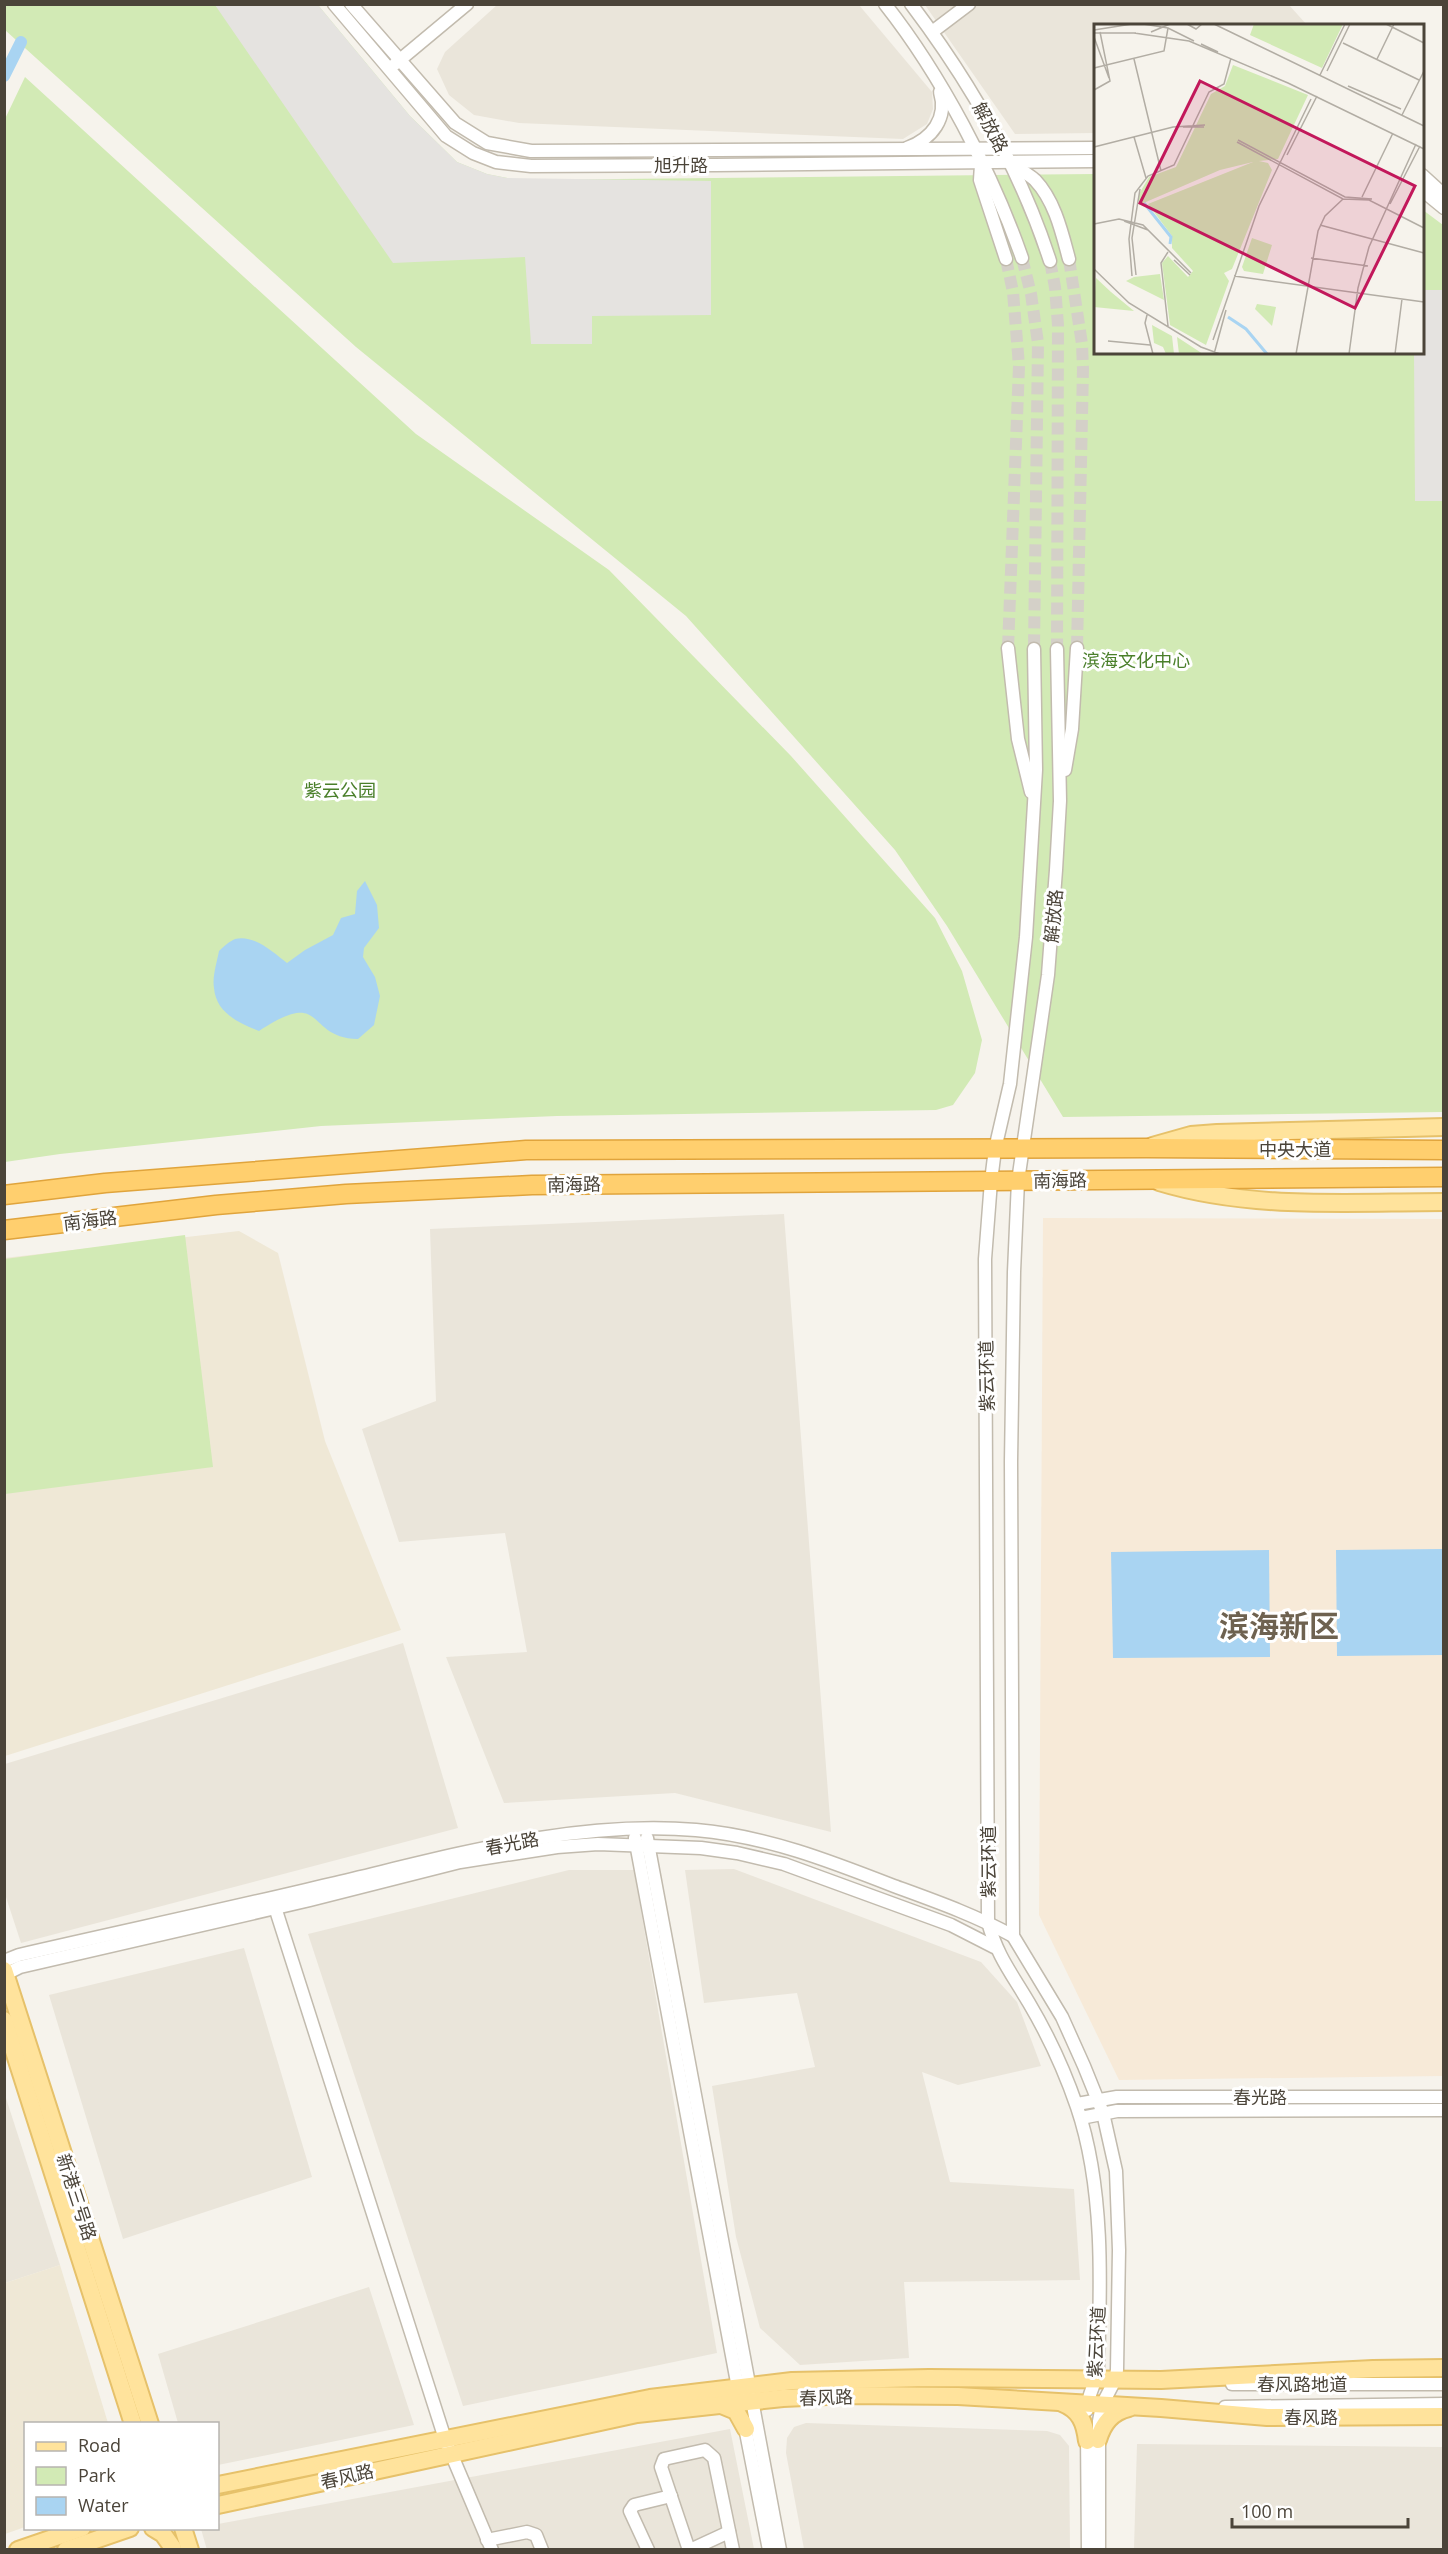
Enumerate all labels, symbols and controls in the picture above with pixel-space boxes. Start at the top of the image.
inset map [1094,24,1424,354]
street label: 解放路 [968,98,1014,156]
street label: 旭升路 [654,153,708,177]
park label: 滨海文化中心 [1082,648,1190,672]
park label: 紫云公园 [304,778,376,802]
street label: 解放路 [1039,888,1067,944]
street label: 中央大道 [1259,1137,1331,1161]
street label: 南海路 [1033,1168,1087,1192]
street label: 南海路 [547,1172,601,1196]
street label: 南海路 [62,1205,118,1235]
street label: 紫云环道 [973,1340,999,1412]
district label: 滨海新区 [1219,1605,1339,1646]
street label: 春光路 [483,1826,541,1860]
street label: 紫云环道 [976,1826,1000,1898]
street label: 春光路 [1233,2085,1287,2109]
street label: 新港三号路 [52,2150,102,2244]
street label: 紫云环道 [1082,2305,1110,2379]
street label: 春风路地道 [1257,2372,1347,2396]
street label: 春风路 [799,2384,853,2410]
street label: 春风路 [1284,2405,1338,2429]
legend [24,2422,219,2530]
text: Road [78,2433,121,2457]
street label: 春风路 [318,2458,376,2494]
text: Park [78,2463,116,2487]
scale bar [1232,2491,1408,2529]
text: Water [78,2493,129,2517]
text: 100 m [1241,2499,1293,2523]

